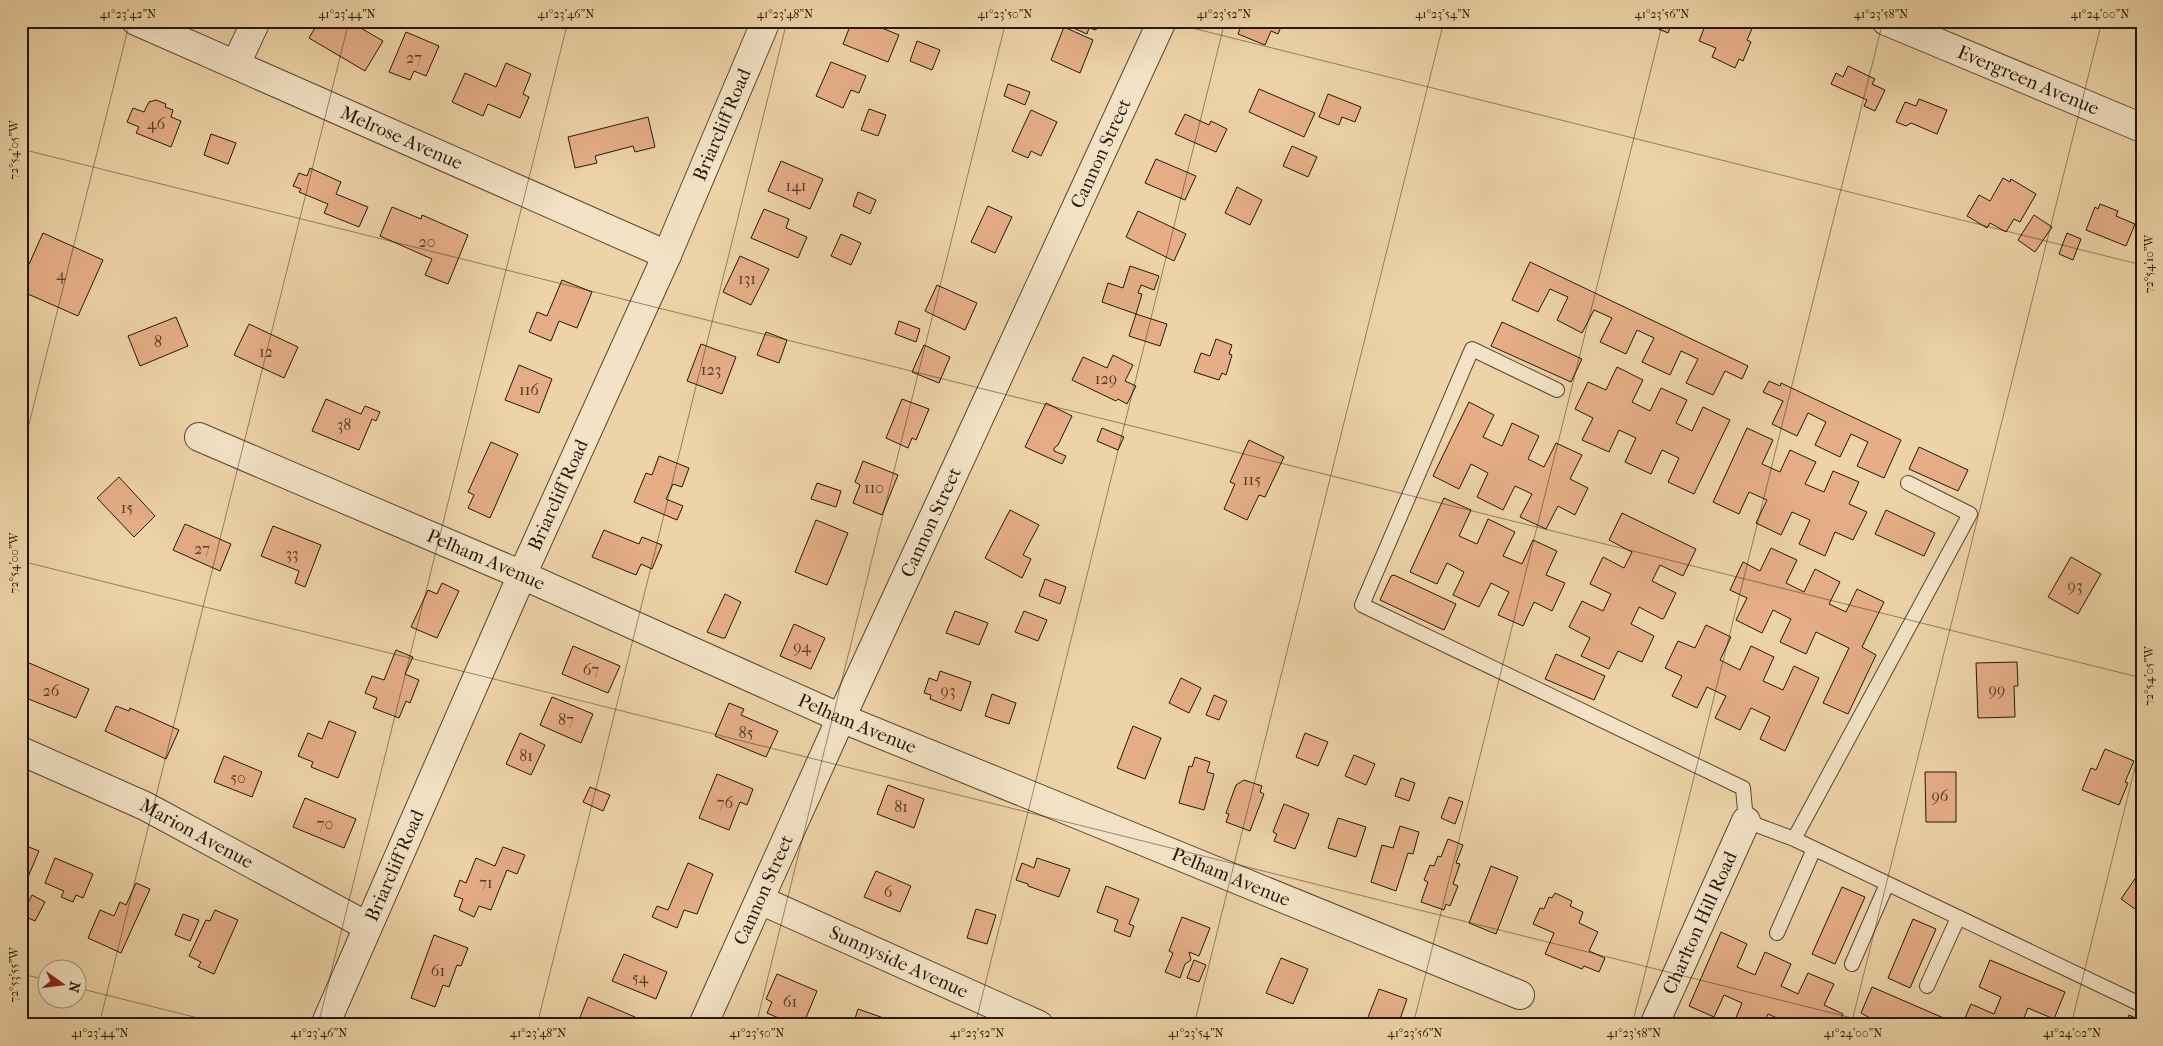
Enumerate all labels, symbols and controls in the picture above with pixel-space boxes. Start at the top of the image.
text: 41°23'42"N [100,7,156,21]
text: 41°23'44"N [318,7,376,21]
text: 41°23'46"N [538,7,594,21]
text: 41°23'48"N [757,7,813,21]
text: 41°23'50"N [978,7,1032,21]
text: 41°23'52"N [1197,7,1251,21]
text: 41°23'54"N [1415,7,1471,21]
text: 41°23'56"N [1635,7,1689,21]
text: 41°23'58"N [1854,7,1908,21]
text: 41°24'00"N [2071,7,2129,21]
street label: Evergreen Avenue [1954,41,2102,120]
house number: 27 [406,48,422,67]
street label: Briarcliff Road [689,65,756,184]
street label: Cannon Street [1066,95,1136,212]
street label: Melrose Avenue [337,101,466,174]
house number: 46 [147,114,165,133]
text: 72°54'05"W [7,119,21,180]
house number: 141 [786,176,806,195]
house number: 20 [418,232,436,251]
text: 72°54'10"W [2142,234,2156,293]
house number: 4 [56,265,66,284]
house number: 131 [738,269,756,288]
house number: 8 [154,332,162,351]
house number: 12 [259,342,273,361]
house number: 123 [701,360,721,379]
house number: 129 [1095,369,1117,388]
house number: 116 [519,380,539,399]
house number: 38 [337,415,351,434]
street label: Briarcliff Road [523,435,593,554]
street label: Cannon Street [896,464,966,581]
house number: 115 [1243,470,1261,489]
house number: 110 [864,478,884,497]
house number: 15 [121,498,133,517]
street label: Pelham Avenue [423,525,548,595]
text: 72°54'00"W [7,531,21,593]
house number: 27 [194,539,210,558]
house number: 33 [285,544,299,563]
house number: 93 [2068,576,2082,595]
house number: 94 [793,637,811,656]
text: 72°54'05"W [2142,645,2156,706]
house number: 67 [583,660,599,679]
house number: 99 [1989,680,2005,699]
house number: 26 [43,681,60,700]
house number: 93 [941,681,955,700]
street label: Pelham Avenue [795,689,920,759]
house number: 87 [558,710,574,729]
house number: 85 [739,723,754,742]
house number: 81 [519,746,533,765]
house number: 50 [230,768,246,787]
house number: 96 [1931,786,1949,805]
house number: 76 [717,793,734,812]
street label: Marion Avenue [136,794,257,873]
house number: 81 [894,797,908,816]
street label: Briarcliff Road [361,806,429,925]
house number: 70 [317,814,333,833]
street label: Cannon Street [729,831,798,949]
street label: Pelham Avenue [1168,843,1294,911]
street label: Charlton Hill Road [1658,847,1742,998]
house number: 71 [479,873,493,892]
house number: 6 [884,882,893,901]
street label: Sunnyside Avenue [826,921,972,1003]
text: 72°53'55"W [7,946,21,1003]
north arrow [38,958,88,1008]
house number: 61 [431,961,445,980]
house number: 54 [632,968,649,987]
text: N [65,980,84,995]
house number: 61 [783,992,797,1011]
text: 41°23'44"N [71,1026,129,1040]
text: 41°23'46"N [291,1026,347,1040]
text: 41°23'48"N [510,1026,566,1040]
text: 41°23'50"N [730,1026,784,1040]
text: 41°23'52"N [950,1026,1004,1040]
text: 41°23'54"N [1168,1026,1224,1040]
text: 41°23'56"N [1388,1026,1442,1040]
text: 41°23'58"N [1607,1026,1661,1040]
text: 41°24'00"N [1824,1026,1882,1040]
text: 41°24'02"N [2043,1026,2101,1040]

